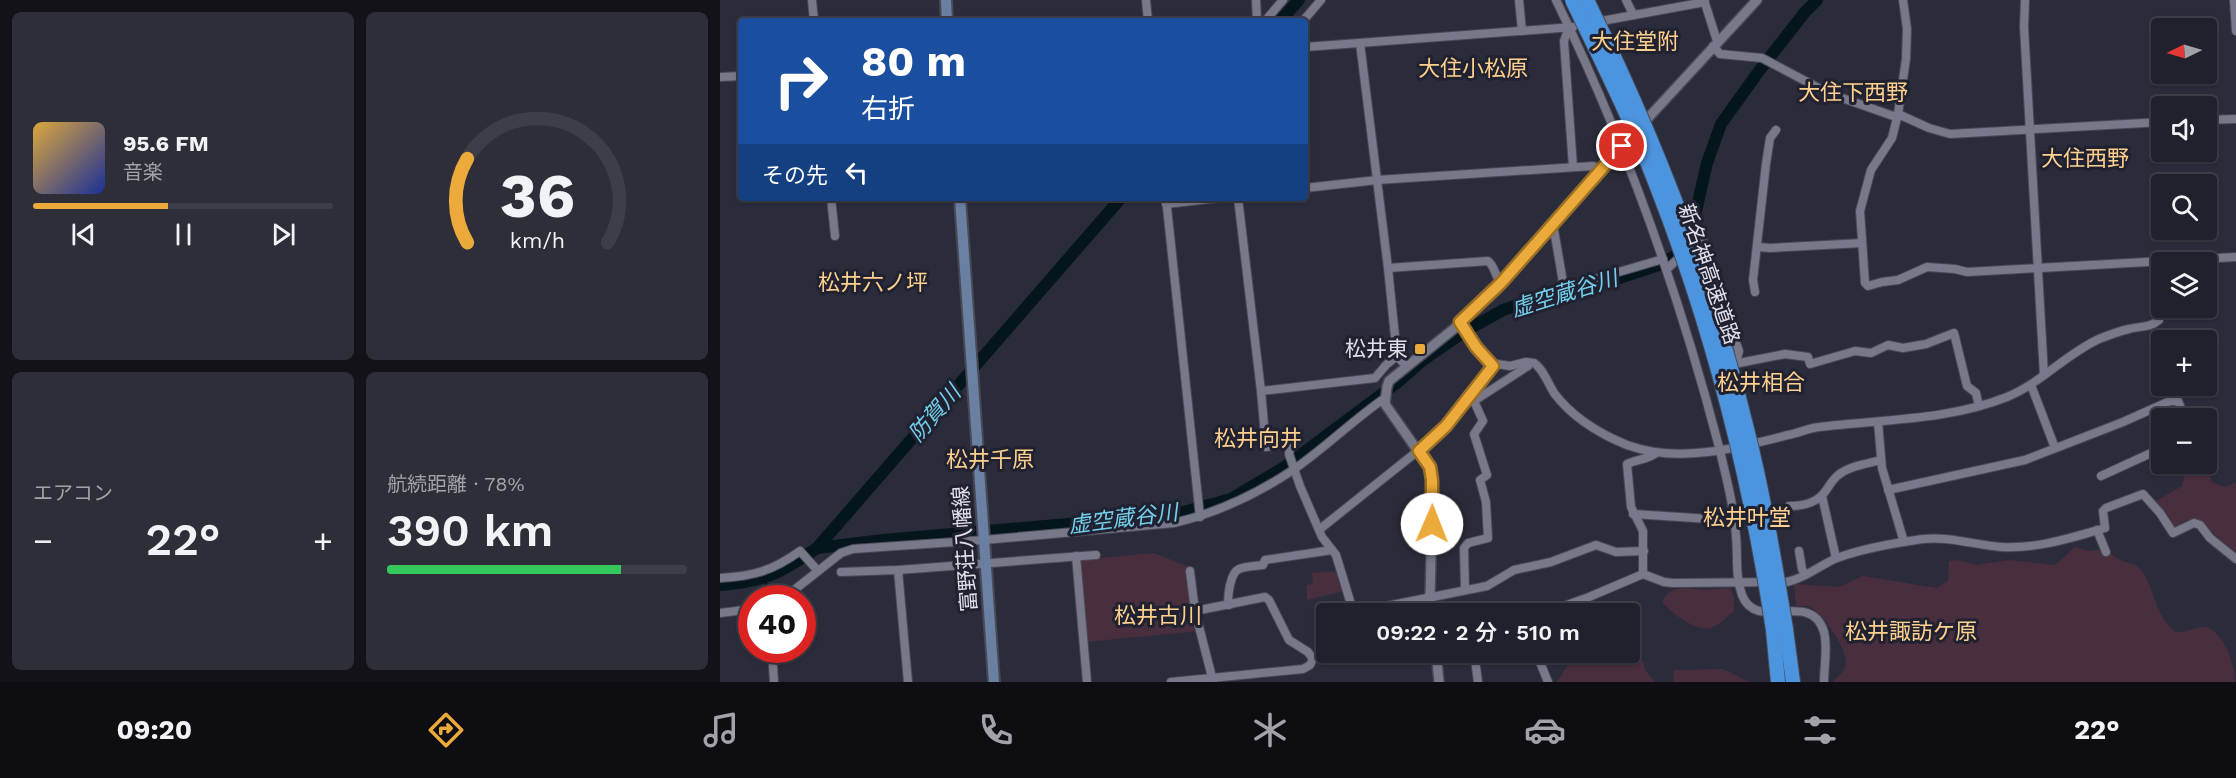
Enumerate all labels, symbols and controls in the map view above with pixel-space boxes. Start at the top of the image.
north arrow [2151,18,2217,84]
map controls [2151,18,2217,474]
district label: 大住堂附 [1591,29,1679,54]
text: 80 m [861,37,966,86]
icon: right [762,42,840,120]
district label: 大住小松原 [1418,56,1528,81]
district label: 大住下西野 [1798,80,1908,105]
text: 右折 [861,93,915,125]
button: sound [2151,96,2217,162]
pin [1596,120,1647,171]
icon: arrive [1605,129,1638,162]
text: 95.6 FM [123,131,209,156]
district label: 大住西野 [2041,146,2129,171]
icon: left [840,156,873,189]
text: 36 [499,159,575,232]
text: 音楽 [123,160,163,184]
text: その先 [762,163,828,188]
button: search [2151,174,2217,240]
street label: 新名神高速道路 [1674,200,1745,347]
icon: previous [67,218,100,251]
icon: pause [167,218,200,251]
icon: next [267,218,300,251]
text: km/h [509,229,565,254]
button: layers [2151,252,2217,318]
water label: 虚空蔵谷川 [1508,265,1622,322]
district label: 松井六ノ坪 [818,270,928,295]
button: + [2151,330,2217,396]
place label: 松井東 [1345,336,1408,361]
marker: 松井東 [1413,342,1427,356]
district label: 松井相合 [1717,370,1805,395]
water label: 防賀川 [903,379,967,446]
button: − [2151,408,2217,474]
district label: 松井向井 [1214,426,1302,451]
district label: 松井千原 [946,447,1034,472]
text: 航続距離 · 78% [387,472,525,496]
text: エアコン [33,481,113,505]
street label: 富野荘八幡線 [948,485,981,613]
position arrow [1400,492,1464,556]
water label: 虚空蔵谷川 [1067,499,1181,538]
text: 390 km [387,504,553,557]
district label: 松井叶堂 [1703,505,1791,530]
text: 22° [146,513,220,566]
text: − [33,521,53,560]
text: + [313,521,333,560]
speed limit sign: 40 [738,585,816,663]
district label: 松井古川 [1114,603,1202,628]
district label: 松井諏訪ケ原 [1845,619,1977,644]
text: 09:22 · 2 分 · 510 m [1376,620,1580,645]
icon: directions [425,709,467,751]
icon: music [700,709,742,751]
icon: phone [975,709,1017,751]
icon: climate [1249,709,1291,751]
icon: car [1524,709,1566,751]
icon: filters [1799,709,1841,751]
text: 09:20 [116,714,192,746]
text: 22° [2074,714,2120,746]

